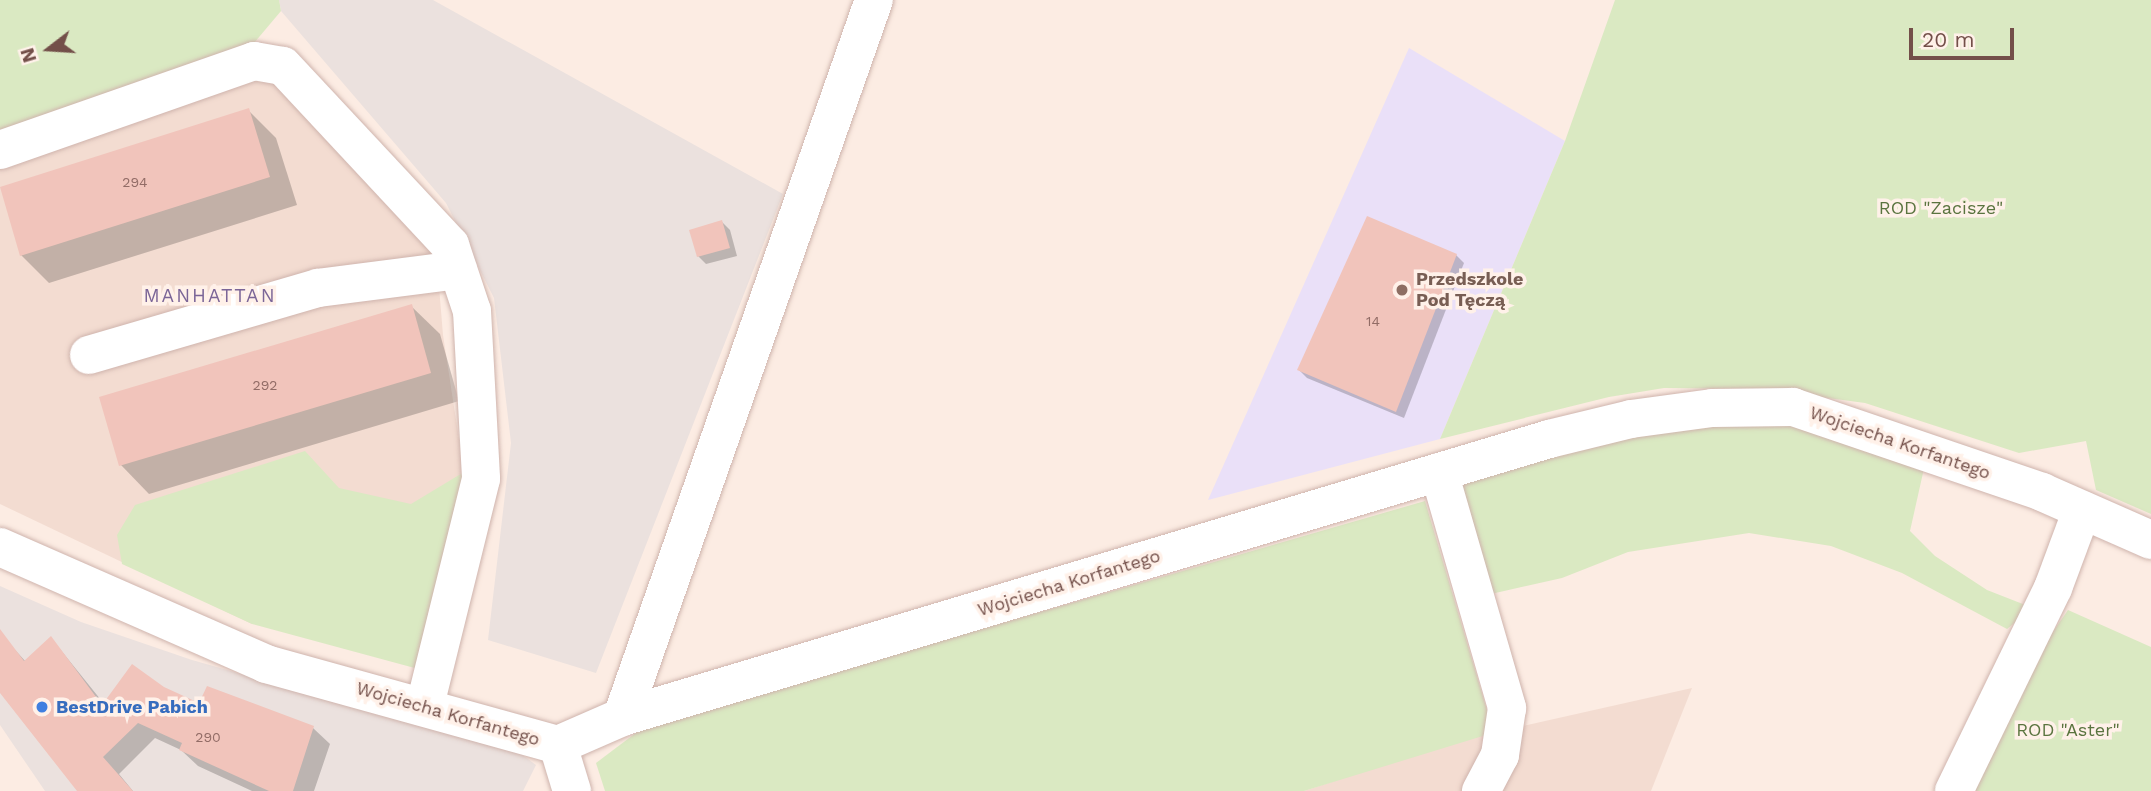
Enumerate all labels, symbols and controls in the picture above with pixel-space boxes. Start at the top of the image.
north arrow [14,14,84,84]
scale bar [1913,14,2018,58]
text: 20 m [1922,27,1974,52]
text: N [15,45,41,65]
house number: 294 [122,174,148,190]
park label: ROD "Zacisze" [1879,197,2003,219]
place label: Przedszkole Pod Tęczą [1416,269,1523,312]
marker: Przedszkole Pod Tęczą [1394,282,1410,298]
district label: MANHATTAN [145,285,275,307]
house number: 14 [1366,313,1380,329]
house number: 292 [253,377,277,393]
street label: Wojciecha Korfantego [1807,402,1993,484]
street label: Wojciecha Korfantego [975,545,1163,621]
street label: Wojciecha Korfantego [354,677,542,751]
place label: BestDrive Pabich [56,696,208,718]
marker: BestDrive Pabich [34,699,50,715]
park label: ROD "Aster" [2016,719,2120,741]
house number: 290 [195,729,221,745]

